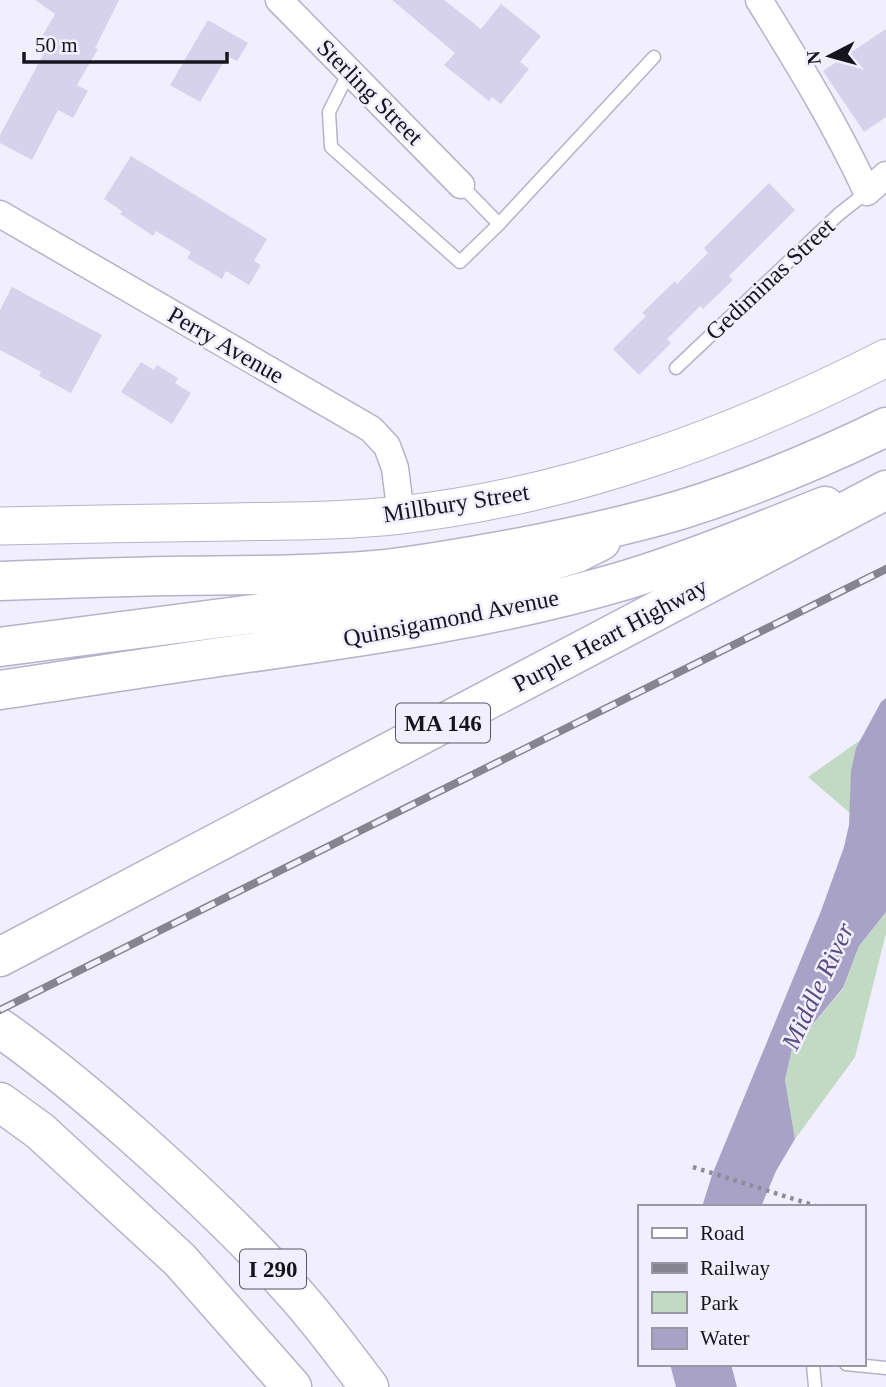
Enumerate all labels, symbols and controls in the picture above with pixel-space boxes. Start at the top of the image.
scale bar [24,21,228,65]
north arrow [795,21,865,91]
text: 50 m [35,33,78,57]
street label: Sterling Street [312,34,428,150]
text: N [802,50,825,66]
street label: Gediminas Street [700,213,840,345]
street label: Perry Avenue [163,301,289,389]
street label: Millbury Street [381,479,531,527]
street label: Purple Heart Highway [509,573,711,697]
street label: Quinsigamond Avenue [341,584,561,652]
road number: MA 146 [396,704,490,743]
water label: Middle River [776,917,860,1055]
legend [638,1205,865,1366]
text: Road [700,1221,745,1245]
road number: I 290 [240,1250,306,1288]
text: Railway [700,1256,770,1280]
text: Park [700,1291,739,1315]
text: Water [700,1326,750,1350]

